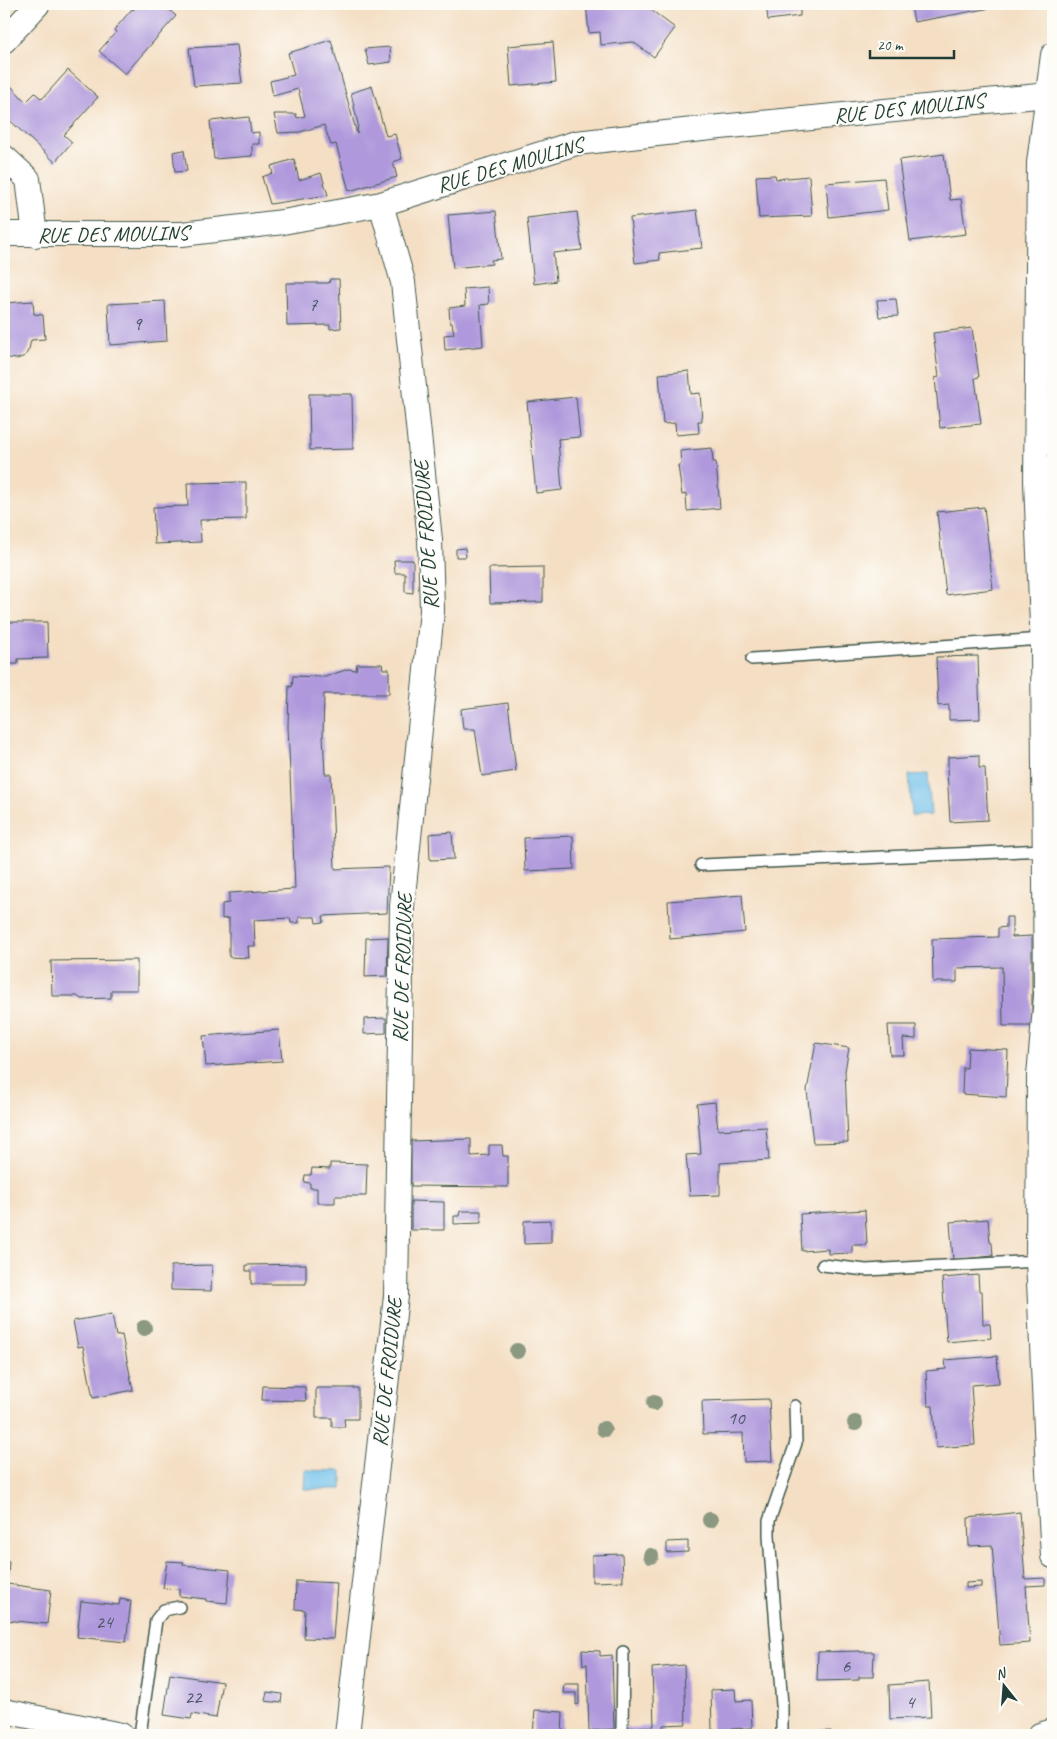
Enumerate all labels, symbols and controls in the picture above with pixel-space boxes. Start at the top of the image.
scale bar [870,28,953,60]
text: 20 m [877,36,904,55]
street label: RUE DES MOULINS [833,87,989,129]
street label: RUE DES MOULINS [434,131,590,198]
street label: RUE DES MOULINS [38,220,192,248]
house number: 7 [309,293,319,317]
house number: 9 [133,312,143,336]
street label: RUE DE FROIDURE [408,457,444,610]
street label: RUE DE FROIDURE [386,890,418,1043]
street label: RUE DE FROIDURE [366,1294,408,1448]
house number: 10 [727,1406,746,1430]
house number: 24 [95,1610,115,1634]
house number: 6 [842,1654,852,1678]
north arrow [980,1662,1030,1712]
text: N [994,1664,1009,1683]
house number: 22 [184,1685,203,1709]
house number: 4 [906,1690,917,1714]

